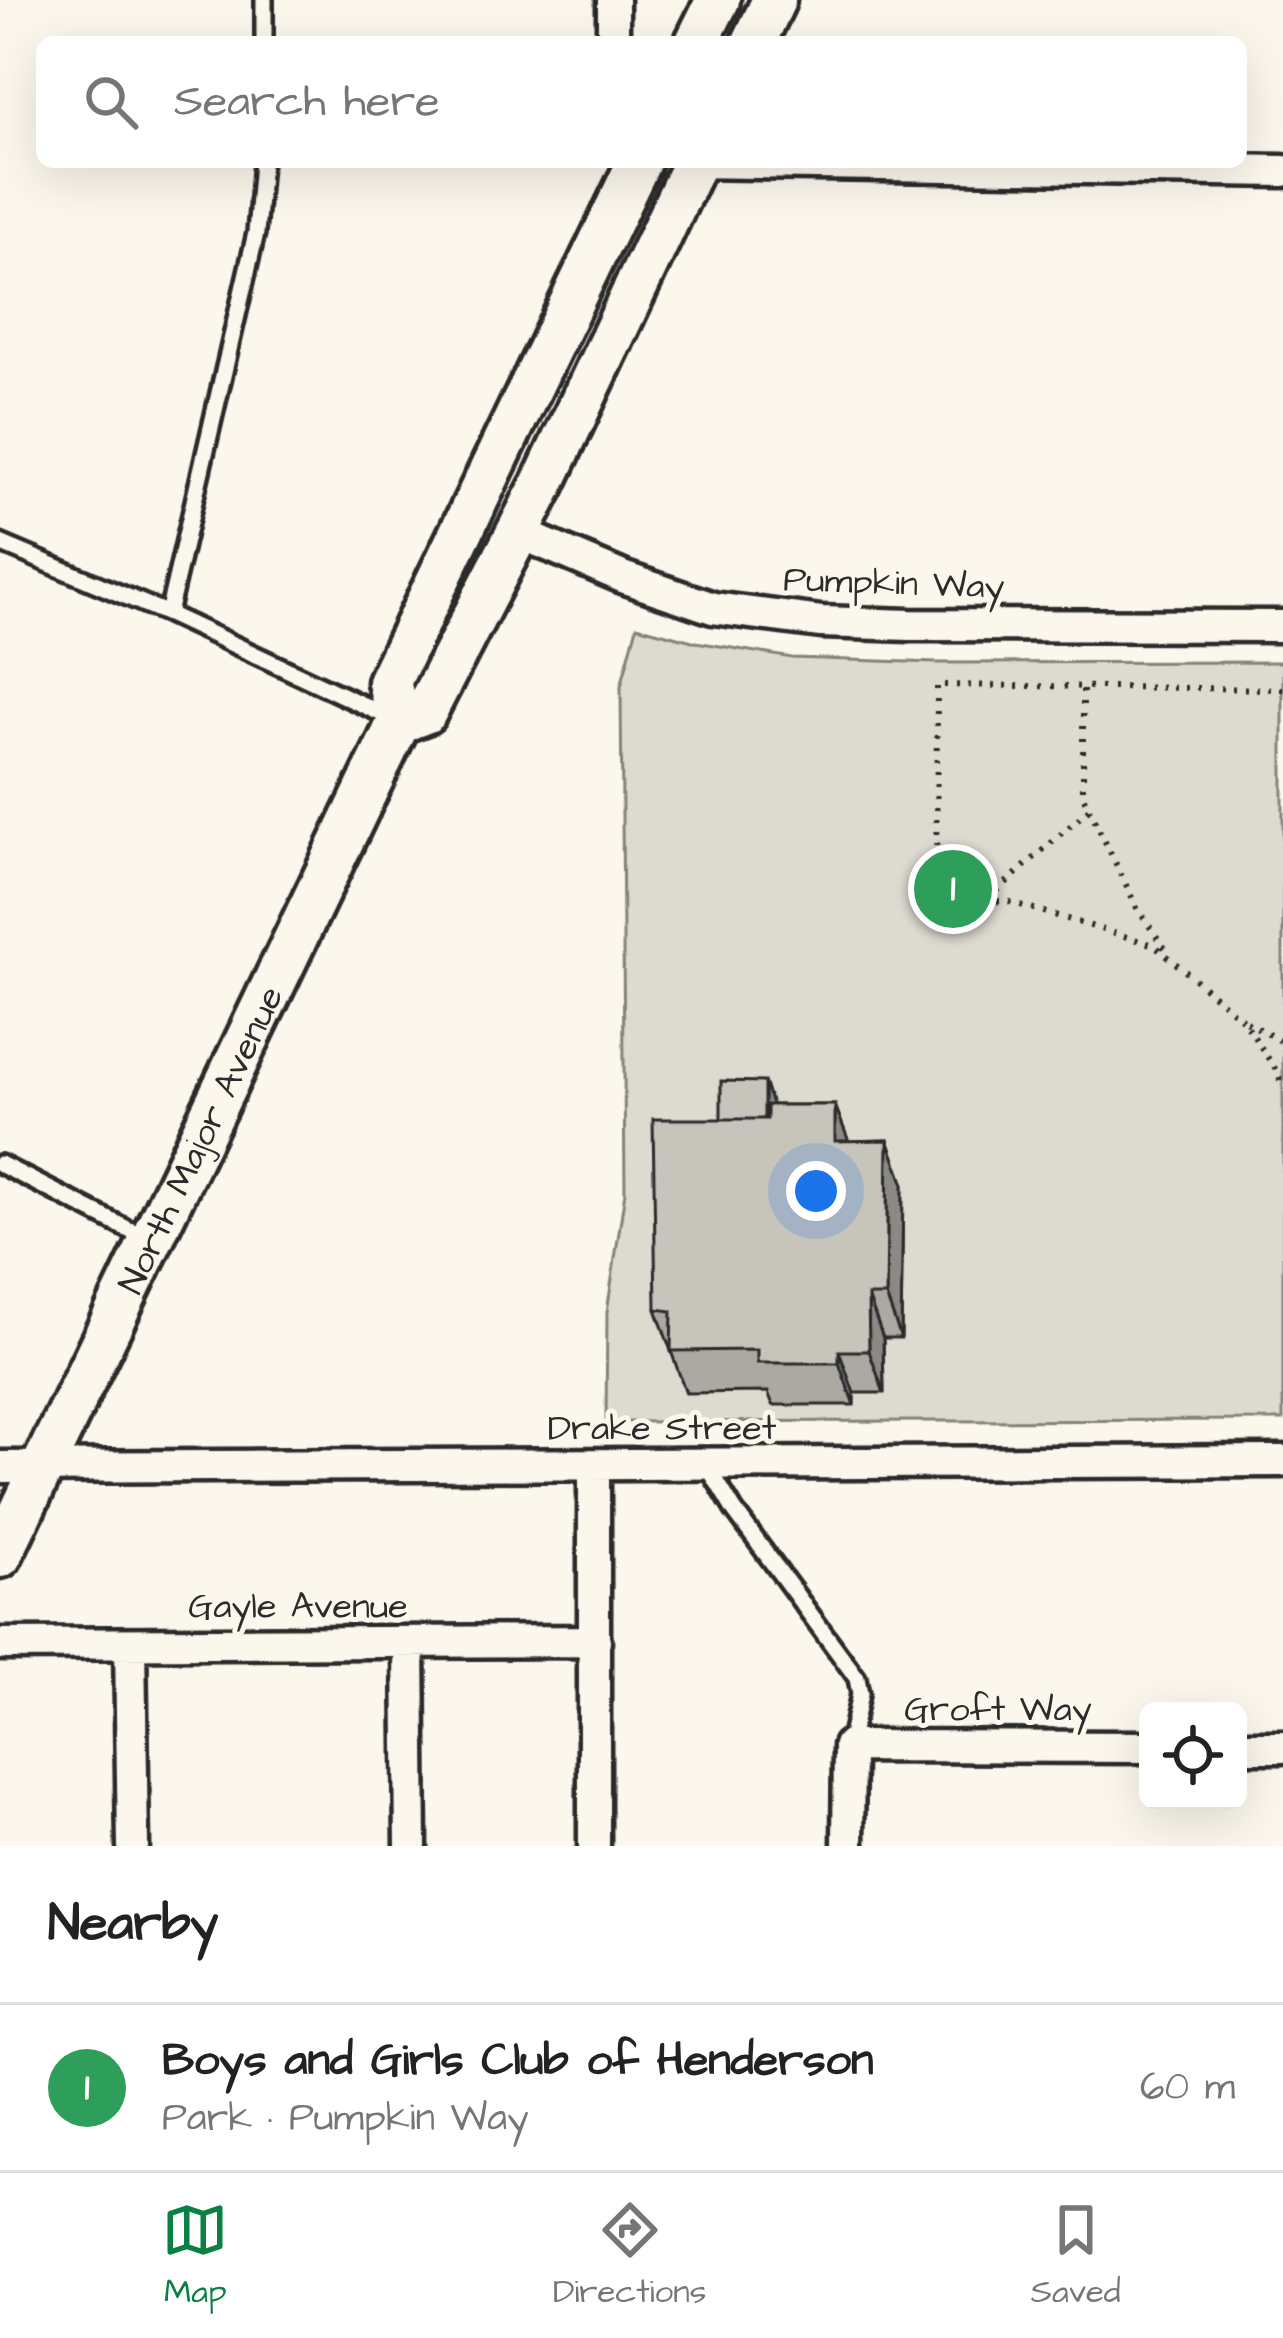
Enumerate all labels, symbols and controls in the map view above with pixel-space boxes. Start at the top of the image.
search box [36,36,1247,168]
icon: search [78,69,144,135]
text: Search here [174,71,440,133]
street label: Pumpkin Way [782,554,1006,613]
pin: 1 [914,844,992,934]
street label: North Major Avenue [106,978,297,1303]
your location [786,1161,846,1221]
street label: Drake Street [548,1403,777,1454]
street label: Gayle Avenue [188,1581,408,1632]
street label: Groft Way [904,1684,1092,1735]
map controls [1139,1702,1247,1810]
button: locate [1139,1702,1247,1810]
text: Nearby [48,1889,218,1960]
text: Boys and Girls Club of Henderson [162,2030,873,2092]
text: 1 [85,2061,90,2115]
text: 60 m [1140,2061,1235,2115]
text: Park · Pumpkin Way [162,2092,529,2146]
tab: Map [162,2197,228,2315]
tab: Directions [553,2197,706,2315]
tab: Saved [1031,2197,1121,2315]

